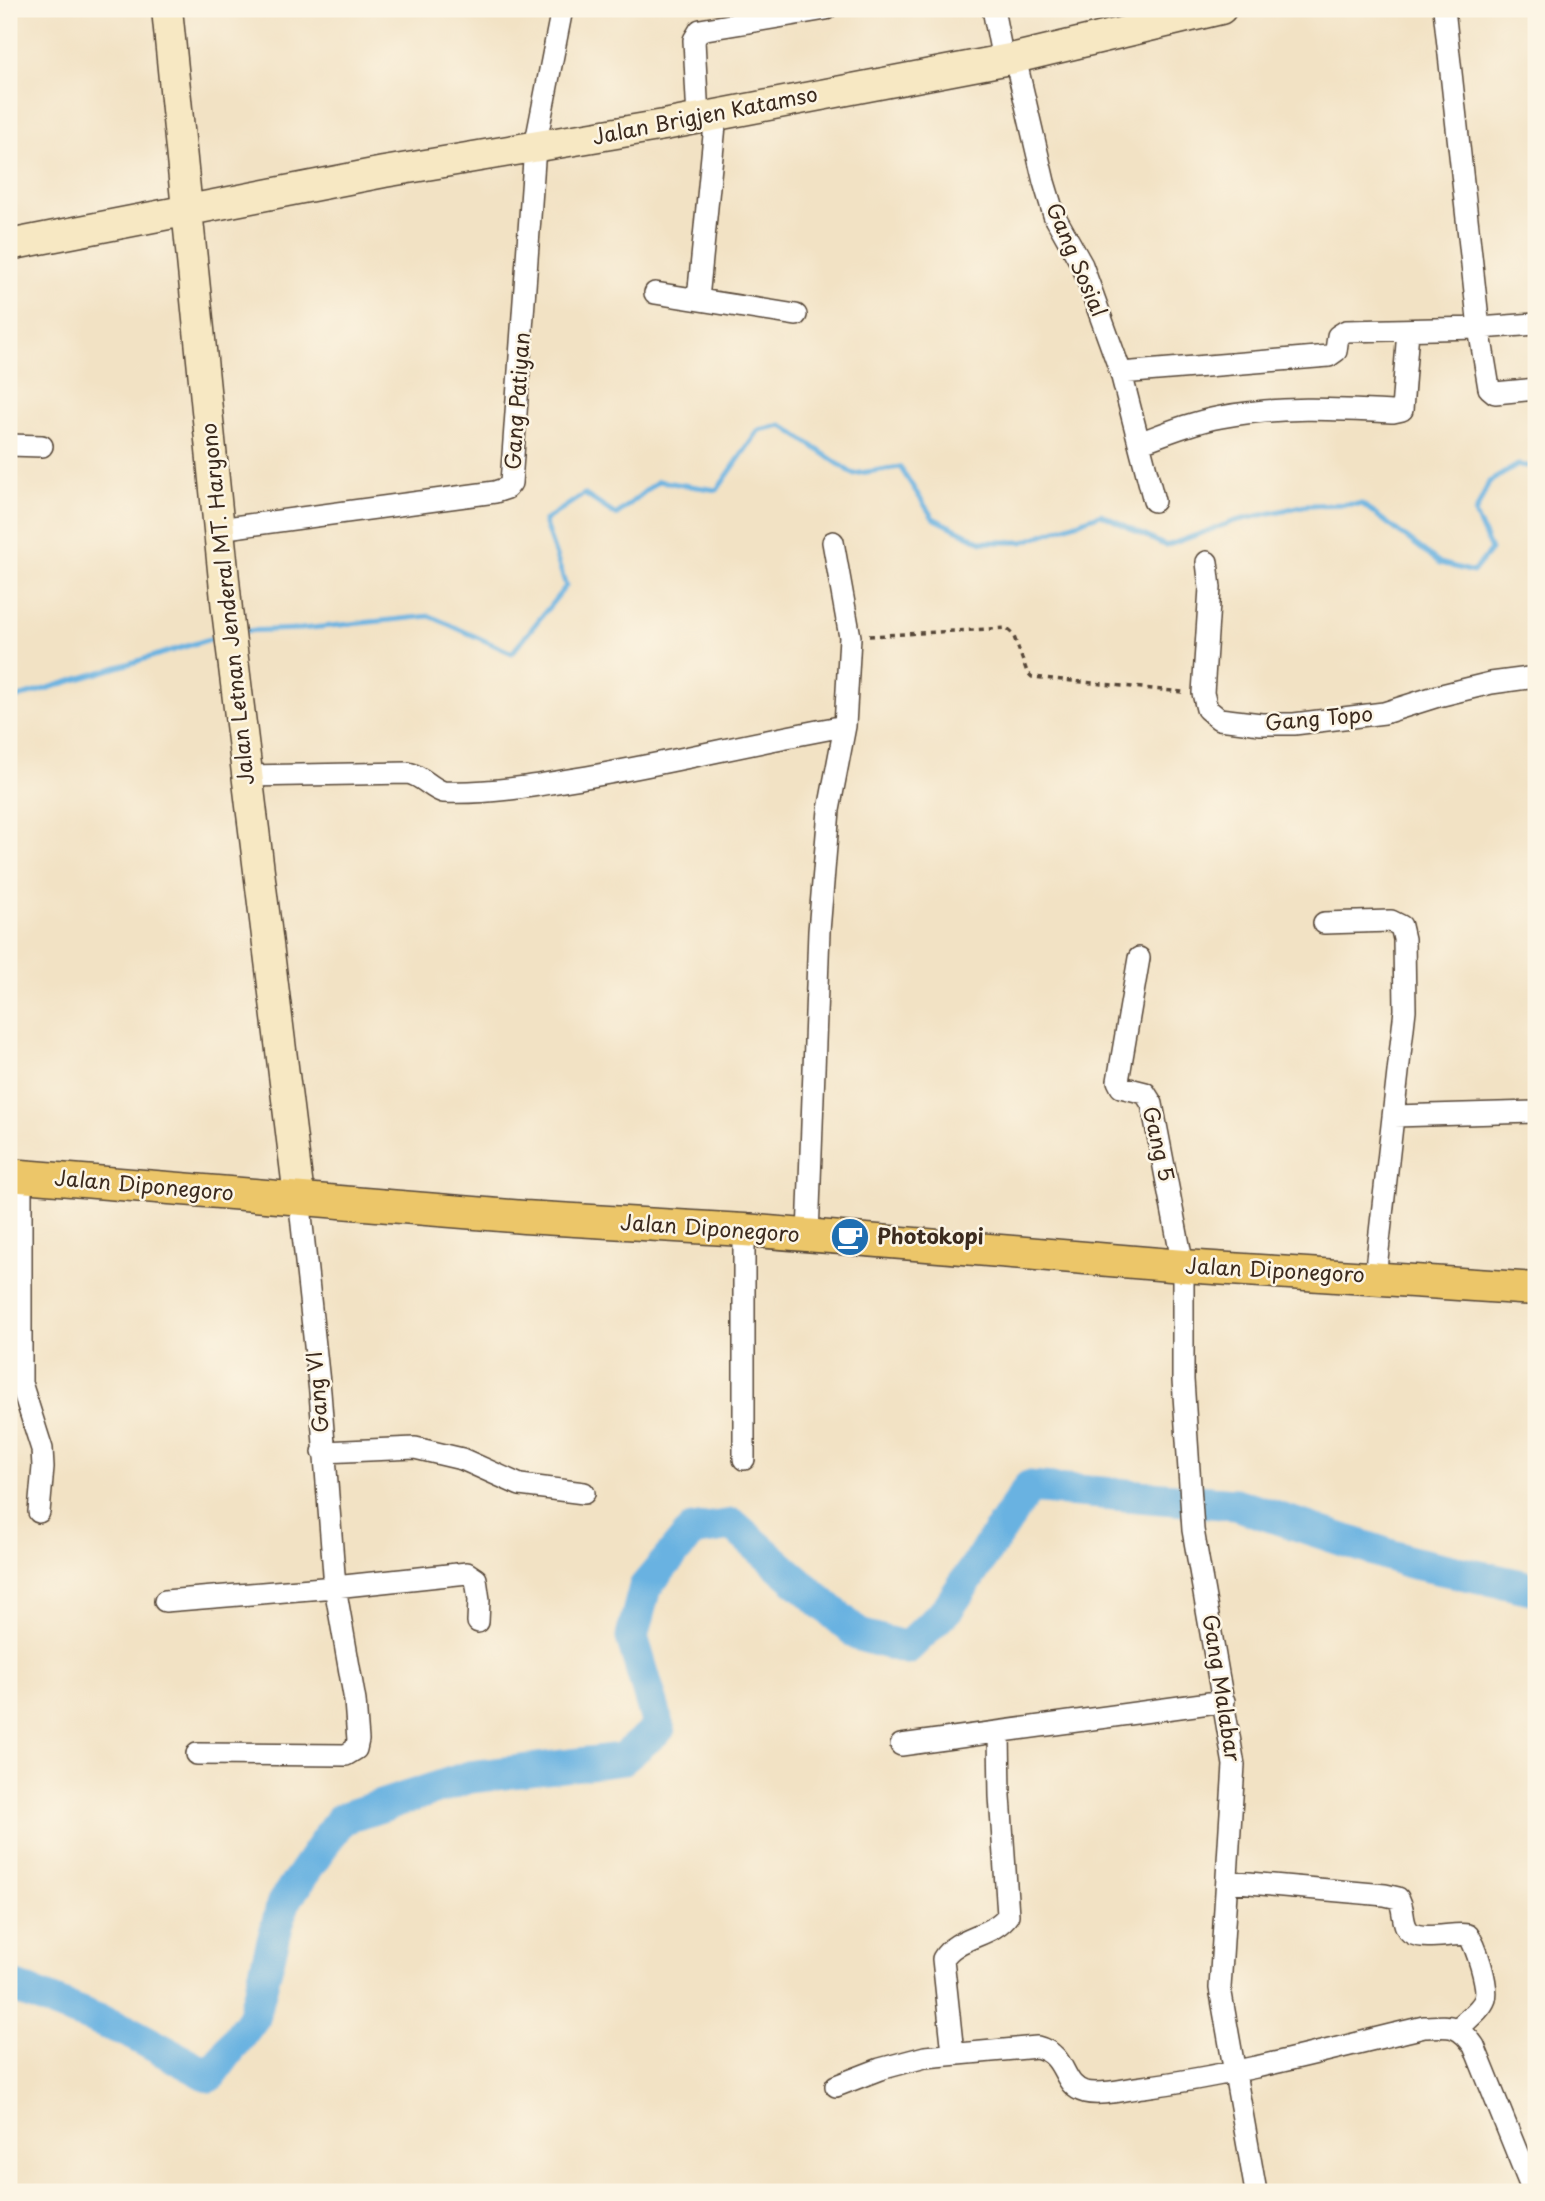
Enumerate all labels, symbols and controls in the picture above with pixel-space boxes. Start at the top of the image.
street label: Jalan Brigjen Katamso [589,76,820,152]
street label: Gang Sosial [1039,197,1116,321]
street label: Gang Patiyan [495,331,537,471]
street label: Jalan Letnan Jenderal MT. Haryono [191,422,261,787]
street label: Gang Topo [1264,696,1374,738]
street label: Gang 5 [1136,1103,1184,1184]
street label: Jalan Diponegoro [53,1160,235,1208]
street label: Jalan Diponegoro [619,1205,801,1249]
cafe icon: Photokopi [829,1216,871,1258]
place label: Photokopi [877,1219,984,1251]
street label: Jalan Diponegoro [1184,1248,1366,1290]
street label: Gang VI [297,1350,335,1434]
street label: Gang Malabar [1196,1612,1250,1764]

